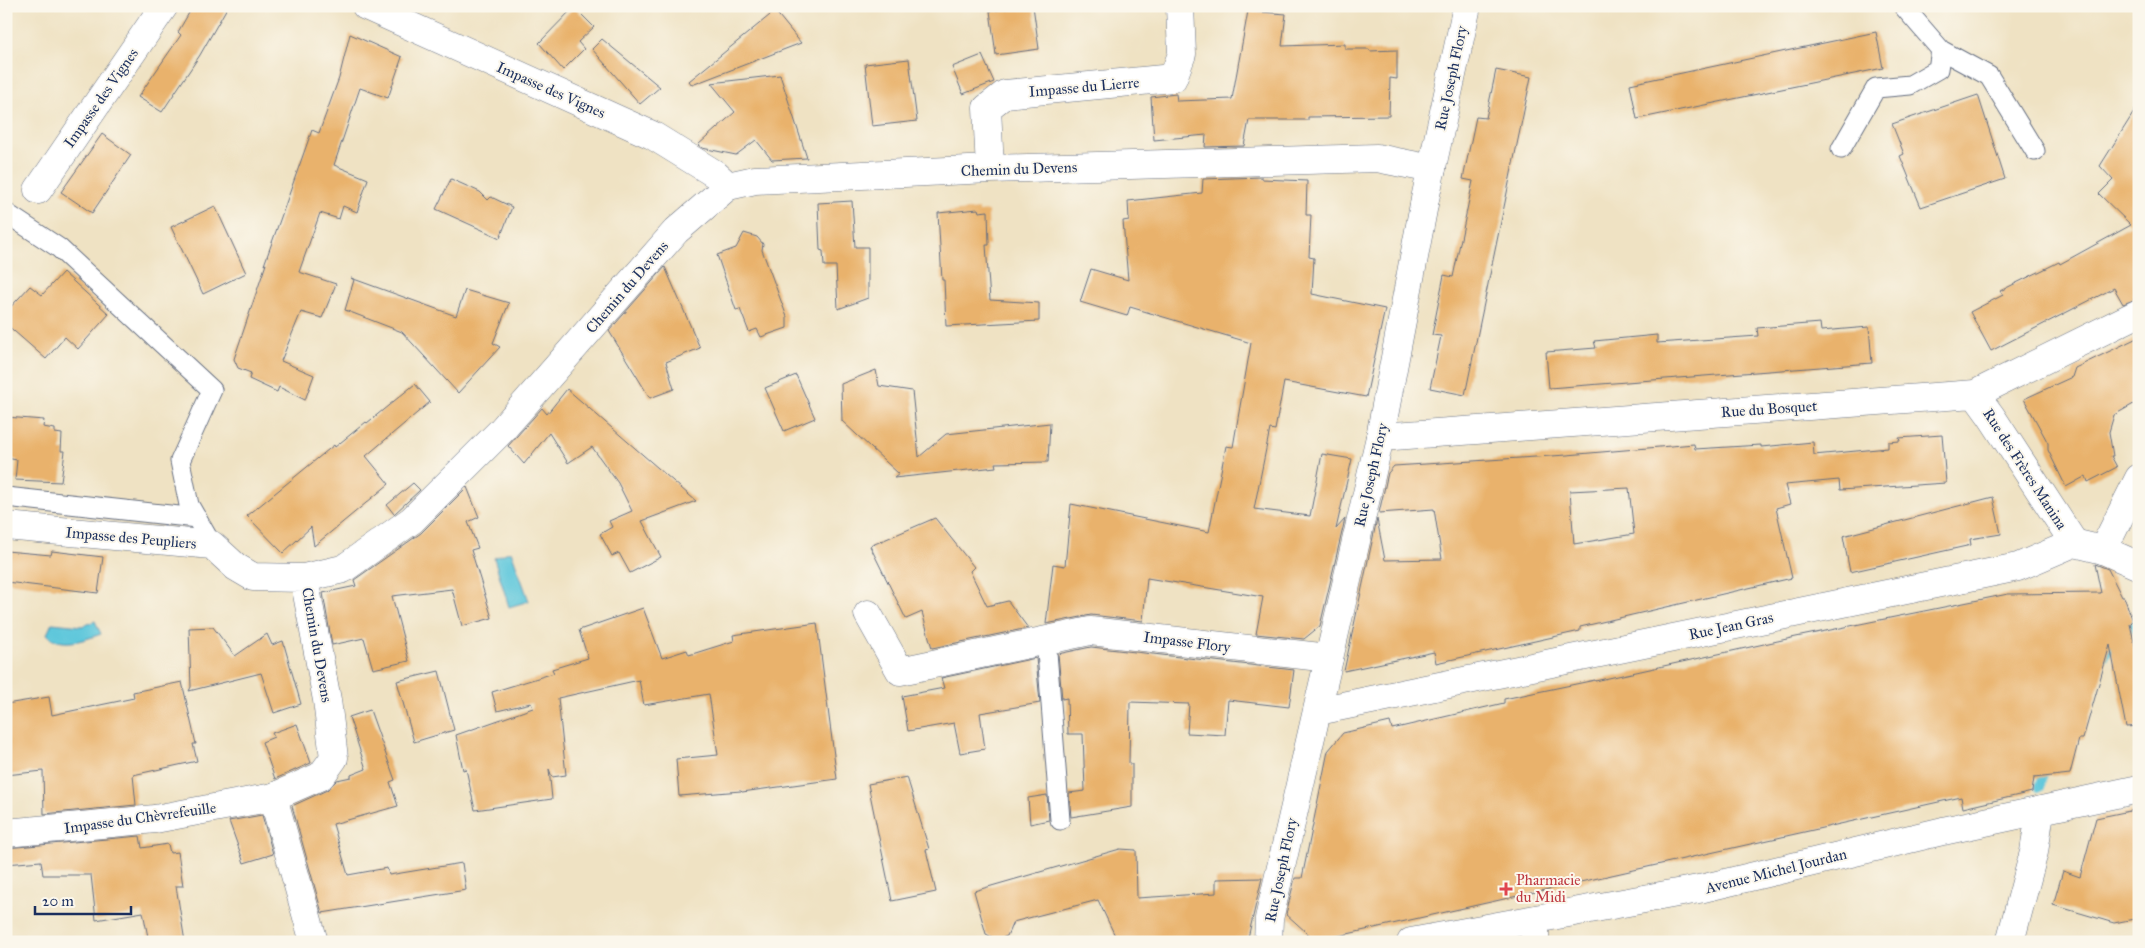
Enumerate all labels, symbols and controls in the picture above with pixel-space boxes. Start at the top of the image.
street label: Rue Joseph Flory [1431,23,1472,132]
street label: Impasse des Vignes [60,45,142,151]
street label: Impasse des Vignes [494,58,608,122]
street label: Impasse du Lierre [1028,73,1140,101]
street label: Chemin du Devens [960,158,1078,180]
street label: Chemin du Devens [582,237,672,337]
street label: Rue du Bosquet [1720,397,1818,422]
street label: Rue des Frères Manina [1979,405,2071,533]
street label: Rue Joseph Flory [1350,420,1393,529]
street label: Impasse des Peupliers [65,523,197,553]
street label: Chemin du Devens [298,586,336,704]
street label: Rue Jean Gras [1687,608,1775,645]
street label: Impasse Flory [1143,628,1232,656]
street label: Impasse du Chèvrefeuille [63,798,217,838]
street label: Rue Joseph Flory [1261,815,1302,924]
street label: Avenue Michel Jourdan [1703,845,1849,898]
place label: Pharmacie du Midi [1516,871,1580,906]
scale bar [35,883,131,915]
marker: Pharmacie du Midi [1500,883,1512,895]
text: 20 m [42,892,74,910]

